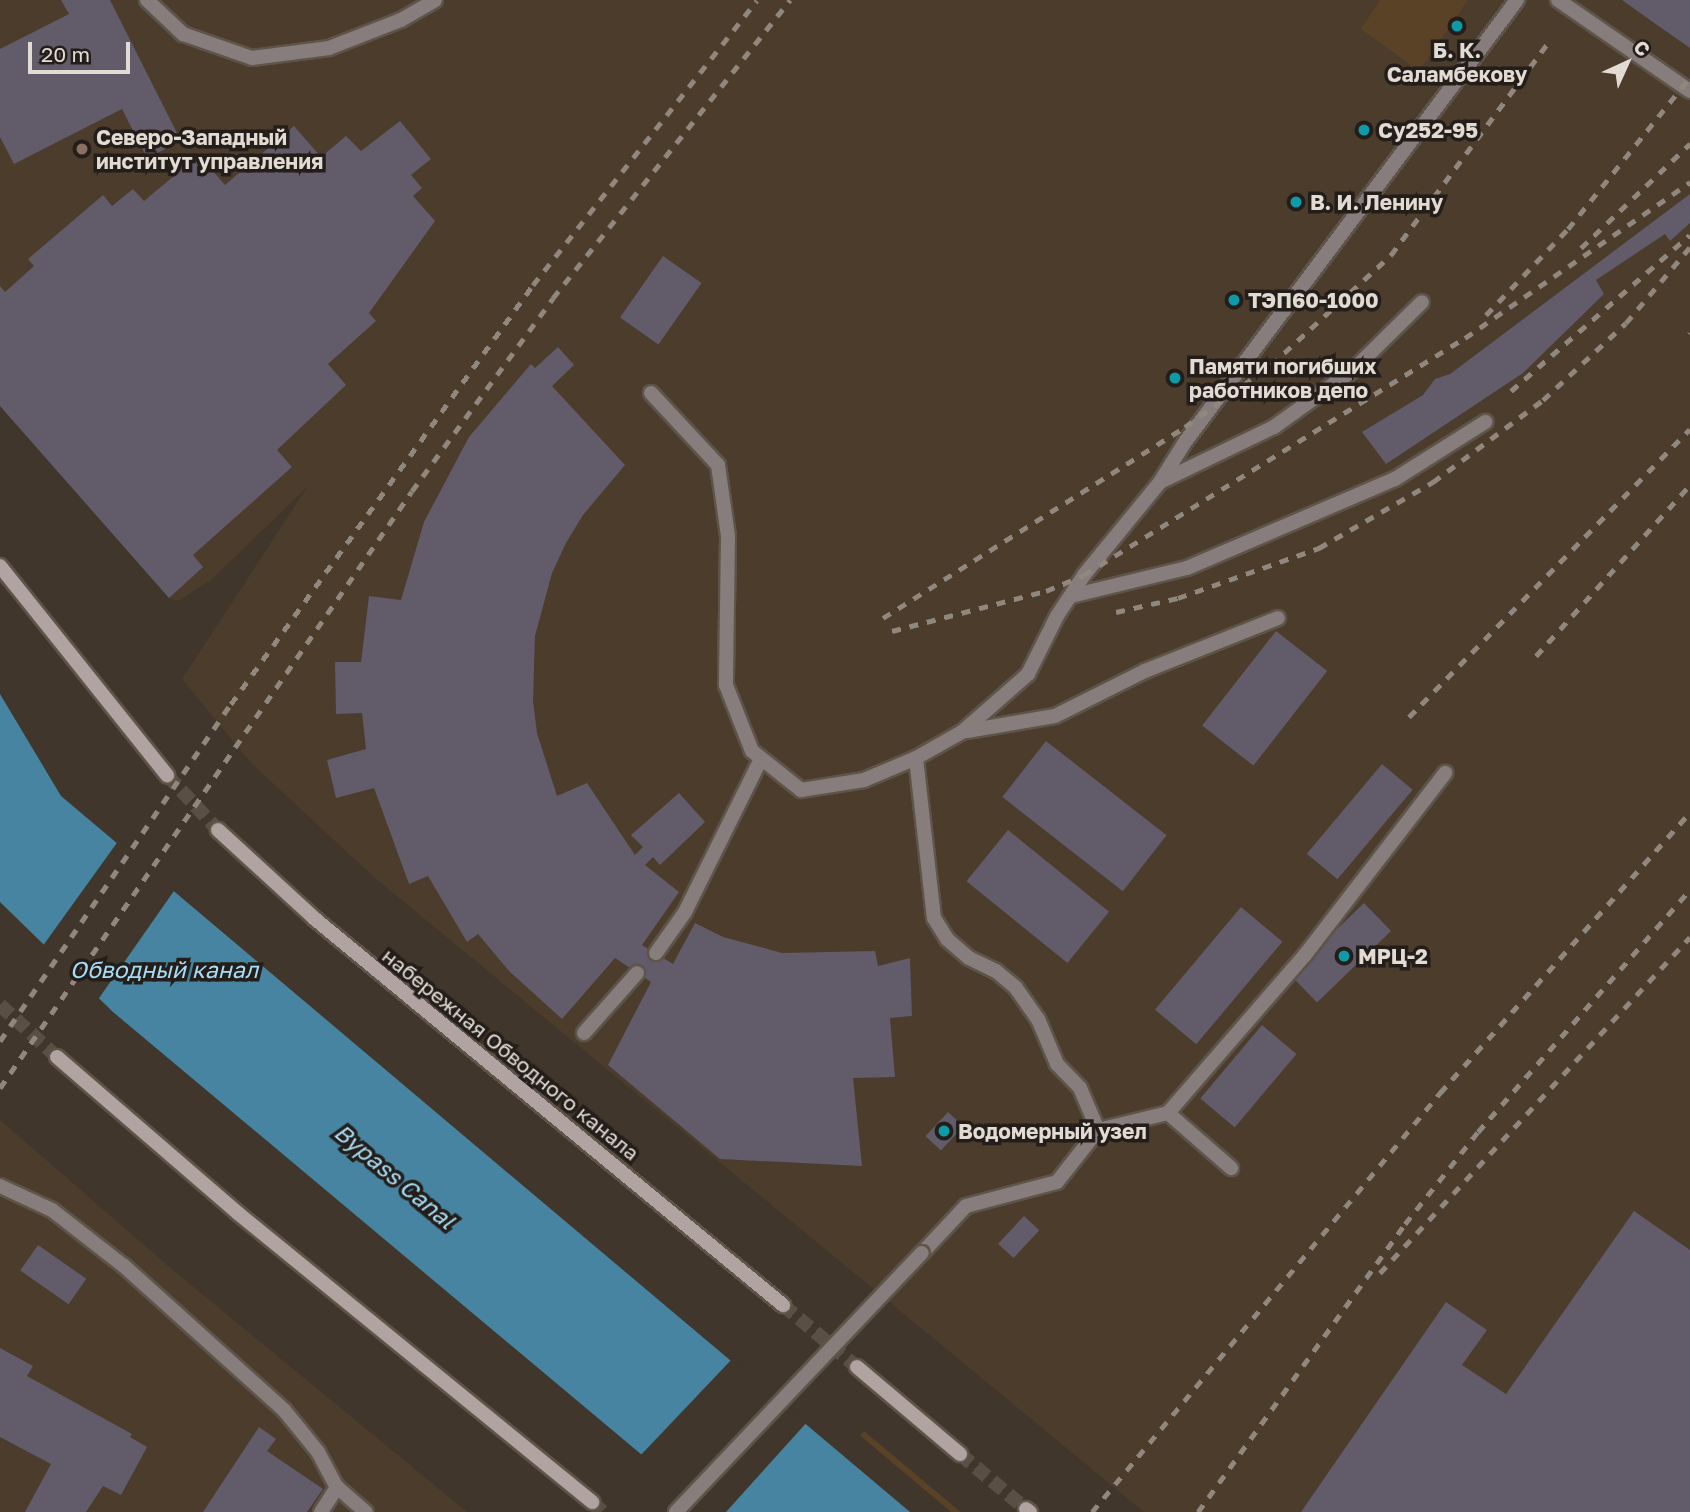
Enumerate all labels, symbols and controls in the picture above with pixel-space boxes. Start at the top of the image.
marker: Б. К. Саламбекову [1449,18,1465,34]
scale bar [32,28,133,72]
north arrow [1592,28,1662,98]
text: С [1629,35,1655,61]
place label: Б. К. Саламбекову [1387,37,1527,87]
text: 20 m [41,41,90,67]
place label: Су252-95 [1378,117,1478,143]
marker: Су252-95 [1356,122,1372,138]
place label: Северо-Западный институт управления [96,124,323,174]
marker: Северо-Западный институт управления [74,141,90,157]
place label: В. И. Ленину [1310,189,1443,215]
marker: В. И. Ленину [1288,194,1304,210]
place label: ТЭП60-1000 [1248,287,1379,313]
marker: ТЭП60-1000 [1226,292,1242,308]
place label: Памяти погибших работников депо [1189,353,1376,403]
marker: Памяти погибших работников депо [1167,370,1183,386]
street label: набережная Обводного канала [378,943,644,1165]
place label: МРЦ-2 [1358,943,1428,969]
marker: МРЦ-2 [1336,948,1352,964]
water label: Обводный канал [70,955,258,983]
water label: Bypass Canal [329,1118,461,1234]
place label: Водомерный узел [958,1118,1147,1144]
marker: Водомерный узел [936,1123,952,1139]

